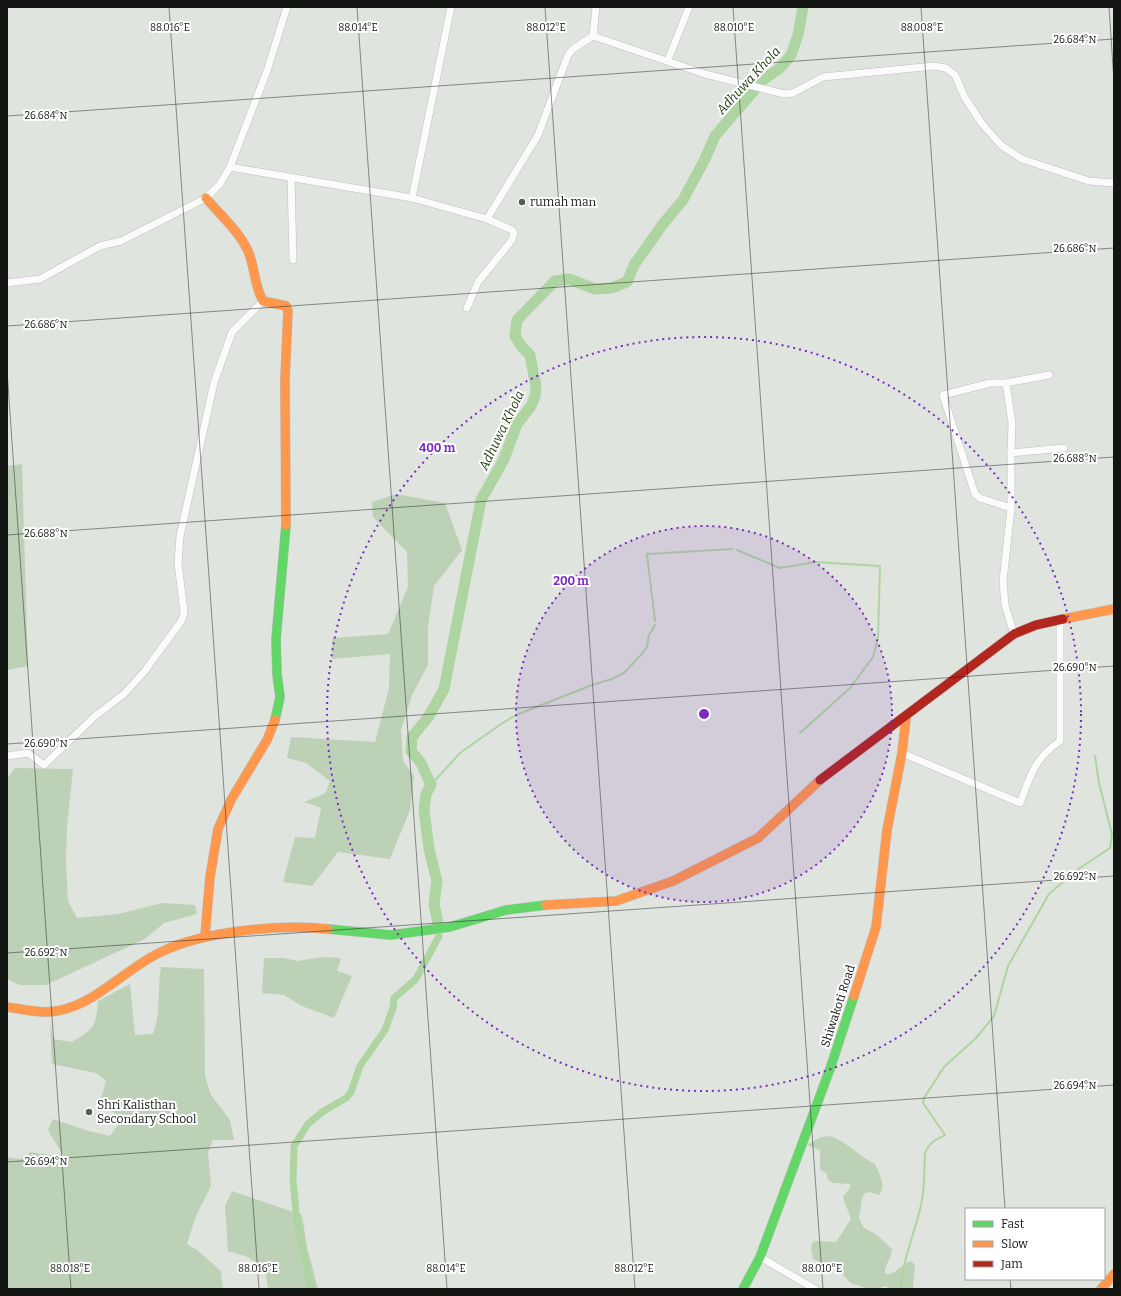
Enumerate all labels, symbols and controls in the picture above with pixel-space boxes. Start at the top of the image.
text: 88.016°E [150,22,190,34]
text: 88.014°E [338,22,378,34]
text: 88.012°E [526,22,566,34]
text: 88.010°E [714,22,754,34]
text: 88.008°E [901,22,943,34]
text: 26.684°N [1054,34,1097,46]
water label: Adhuwa Khola [713,44,783,118]
text: 26.684°N [25,110,68,122]
place label: rumah man [530,195,597,209]
marker: rumah man [517,197,527,207]
text: 26.686°N [1054,243,1097,255]
text: 26.686°N [25,319,68,331]
water label: Adhuwa Khola [475,388,527,473]
text: 400 m [419,441,456,455]
text: 26.688°N [1053,453,1097,465]
text: 26.688°N [24,528,68,540]
text: 200 m [553,574,589,588]
text: 26.690°N [1053,662,1097,674]
centre of rings [697,707,711,721]
text: 26.690°N [24,738,68,750]
text: 26.692°N [1054,871,1096,883]
text: 26.692°N [25,947,67,959]
street label: Shiwakoti Road [818,963,858,1049]
text: 26.694°N [1054,1080,1096,1092]
place label: Shri Kalisthan Secondary School [97,1098,197,1126]
marker: Shri Kalisthan Secondary School [84,1107,94,1117]
text: 26.694°N [25,1156,67,1168]
legend [965,1208,1105,1280]
text: Fast [1001,1217,1025,1231]
text: Slow [1001,1237,1028,1251]
text: Jam [1000,1257,1023,1271]
text: 88.018°E [50,1263,90,1275]
text: 88.016°E [238,1263,278,1275]
text: 88.014°E [426,1263,466,1275]
text: 88.012°E [614,1263,654,1275]
text: 88.010°E [802,1263,842,1275]

